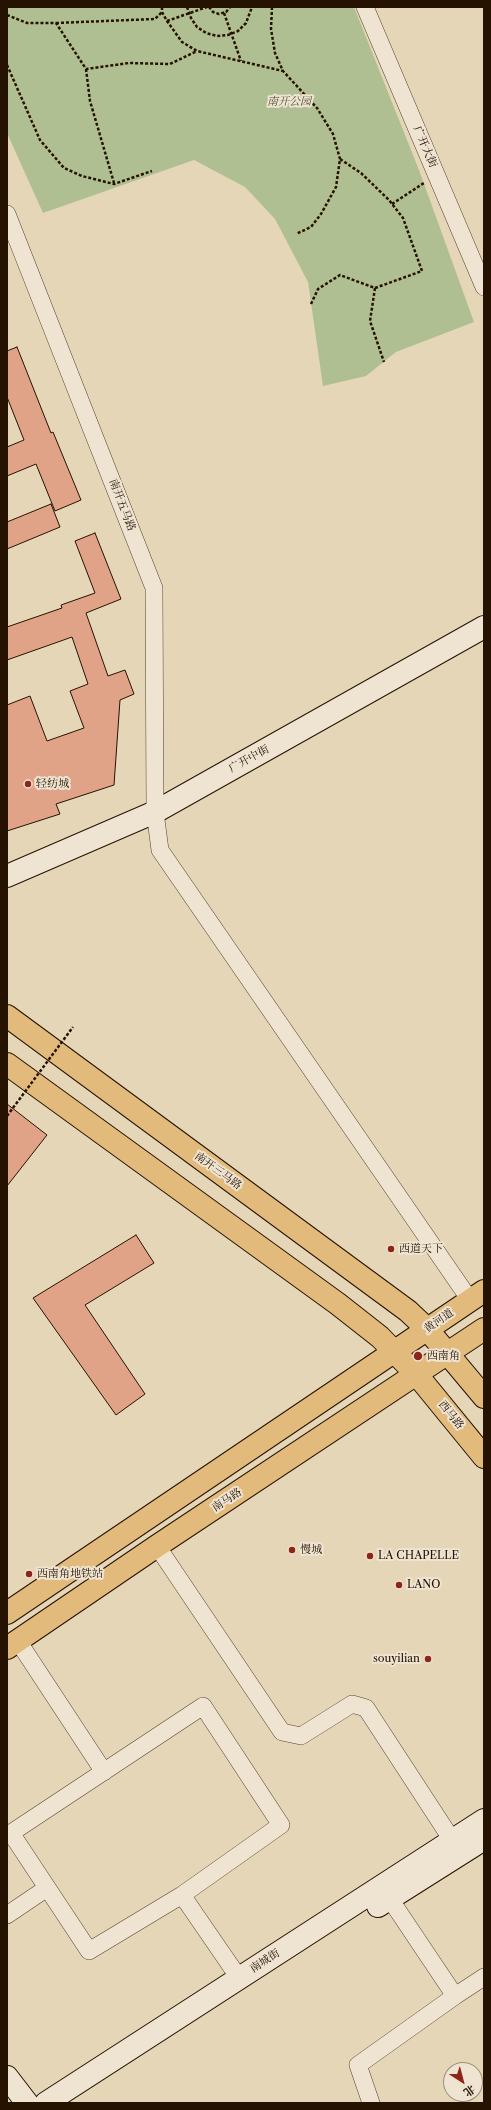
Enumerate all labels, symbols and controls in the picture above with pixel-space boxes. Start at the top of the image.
park label: 南开公园 [267,95,311,109]
street label: 广开大街 [410,124,440,170]
street label: 南开五马路 [106,477,138,533]
street label: 广开中街 [227,743,271,775]
place label: 轻纺城 [36,777,69,791]
marker: 轻纺城 [23,779,33,789]
street label: 南开三马路 [192,1149,244,1193]
place label: 西道天下 [399,1242,443,1256]
marker: 西道天下 [386,1244,396,1254]
street label: 黄河道 [422,1306,456,1336]
place label: 西南角 [427,1349,460,1363]
marker: 西南角 [412,1350,424,1362]
street label: 西马路 [435,1398,467,1432]
street label: 南马路 [210,1485,244,1515]
place label: 慢城 [300,1543,322,1557]
marker: 慢城 [287,1545,297,1555]
place label: LA CHAPELLE [378,1549,459,1563]
marker: LA CHAPELLE [365,1551,375,1561]
place label: 西南角地铁站 [37,1567,103,1581]
marker: 西南角地铁站 [24,1569,34,1579]
place label: LANO [407,1578,440,1592]
marker: LANO [394,1580,404,1590]
place label: souyilian [373,1652,420,1666]
marker: souyilian [423,1654,433,1664]
street label: 南城街 [248,1946,282,1976]
north arrow [443,2062,483,2102]
text: 北 [461,2082,478,2100]

